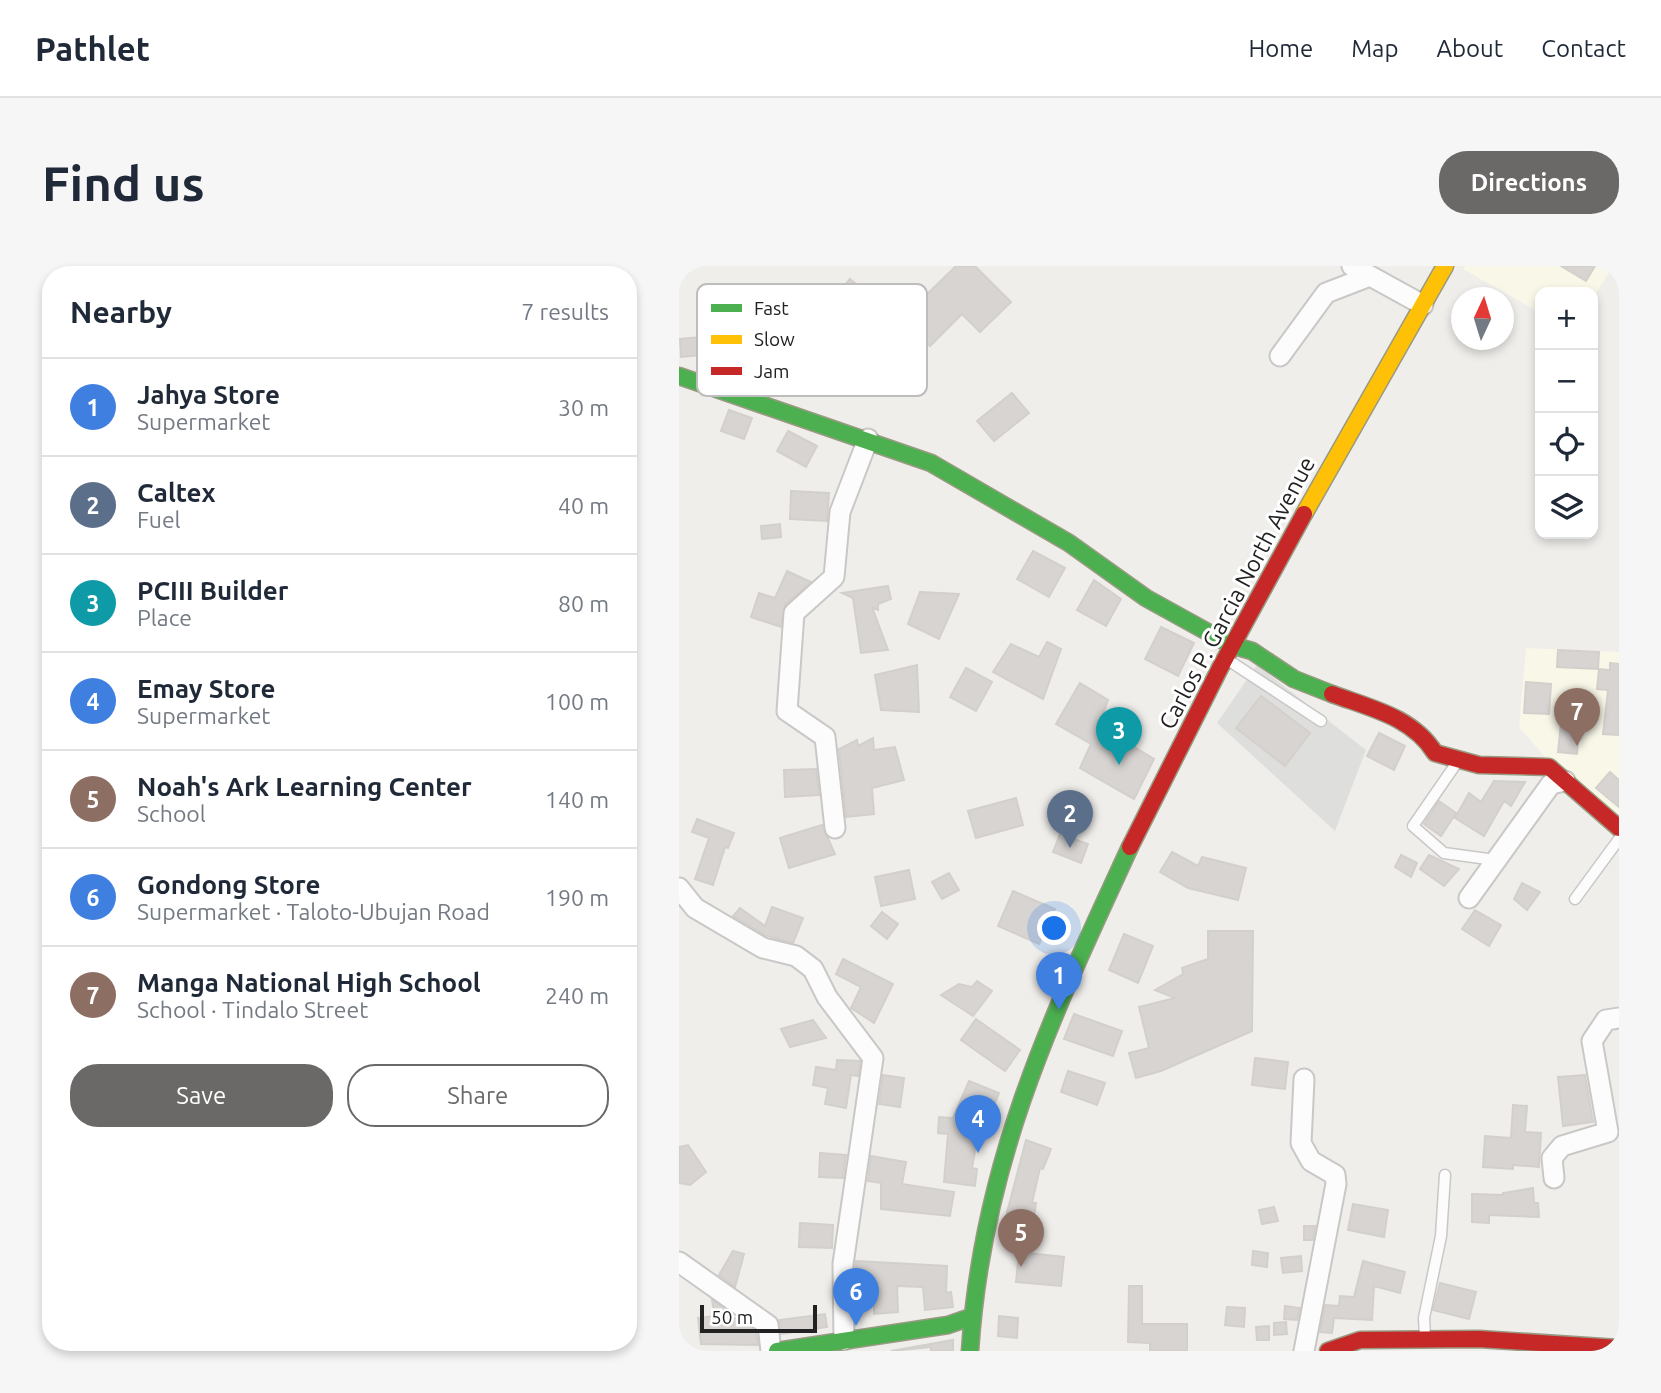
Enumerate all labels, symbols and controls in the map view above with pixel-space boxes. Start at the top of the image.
text: Pathlet [35,30,150,67]
text: Home [1248,35,1313,62]
text: Map [1351,35,1398,62]
text: About [1436,35,1503,62]
text: Contact [1541,35,1626,62]
button: Directions [1439,151,1619,214]
text: Find us [42,155,205,210]
legend [697,284,927,396]
north arrow [1451,287,1514,350]
map controls [1535,287,1598,539]
button: + [1535,287,1598,350]
text: Nearby [70,295,172,329]
text: Fast [754,297,789,319]
text: 7 results [521,299,609,324]
text: Slow [754,328,795,350]
button: − [1535,350,1598,413]
text: Jam [754,360,790,382]
text: Jahya Store [137,380,280,409]
text: 1 [87,395,99,420]
text: 30 m [558,395,609,420]
text: Supermarket [137,409,270,434]
button: locate [1535,413,1598,476]
street label: Carlos P. Garcia North Avenue [1154,452,1319,733]
button: layers [1535,476,1598,539]
text: Caltex [137,478,216,507]
text: 2 [87,493,99,518]
text: 40 m [558,493,609,518]
text: Fuel [137,507,181,532]
text: PCIII Builder [137,576,289,605]
text: 3 [87,591,99,616]
text: 80 m [558,591,609,616]
text: Place [137,605,192,630]
text: Emay Store [137,674,275,703]
pin: 7 [1554,688,1600,746]
text: 4 [87,689,99,714]
text: 100 m [545,689,609,714]
text: Supermarket [137,703,270,728]
pin: 3 [1096,707,1142,765]
text: Noah's Ark Learning Center [137,772,472,801]
text: 5 [87,787,99,812]
text: 140 m [545,787,609,812]
pin: 2 [1047,790,1093,848]
text: School [137,801,206,826]
text: Gondong Store [137,870,320,899]
text: 6 [87,885,99,910]
text: 190 m [545,885,609,910]
text: Supermarket · Taloto-Ubujan Road [137,899,490,924]
your location [1037,911,1071,945]
pin: 1 [1036,952,1082,1010]
text: Manga National High School [137,968,481,997]
text: 7 [87,983,99,1008]
text: 240 m [545,983,609,1008]
text: School · Tindalo Street [137,997,368,1022]
button: Save [70,1064,333,1127]
button: Share [347,1064,609,1127]
pin: 4 [955,1095,1001,1153]
pin: 5 [998,1209,1044,1267]
pin: 6 [833,1268,879,1326]
scale bar [700,1302,817,1334]
text: 50 m [711,1306,753,1328]

